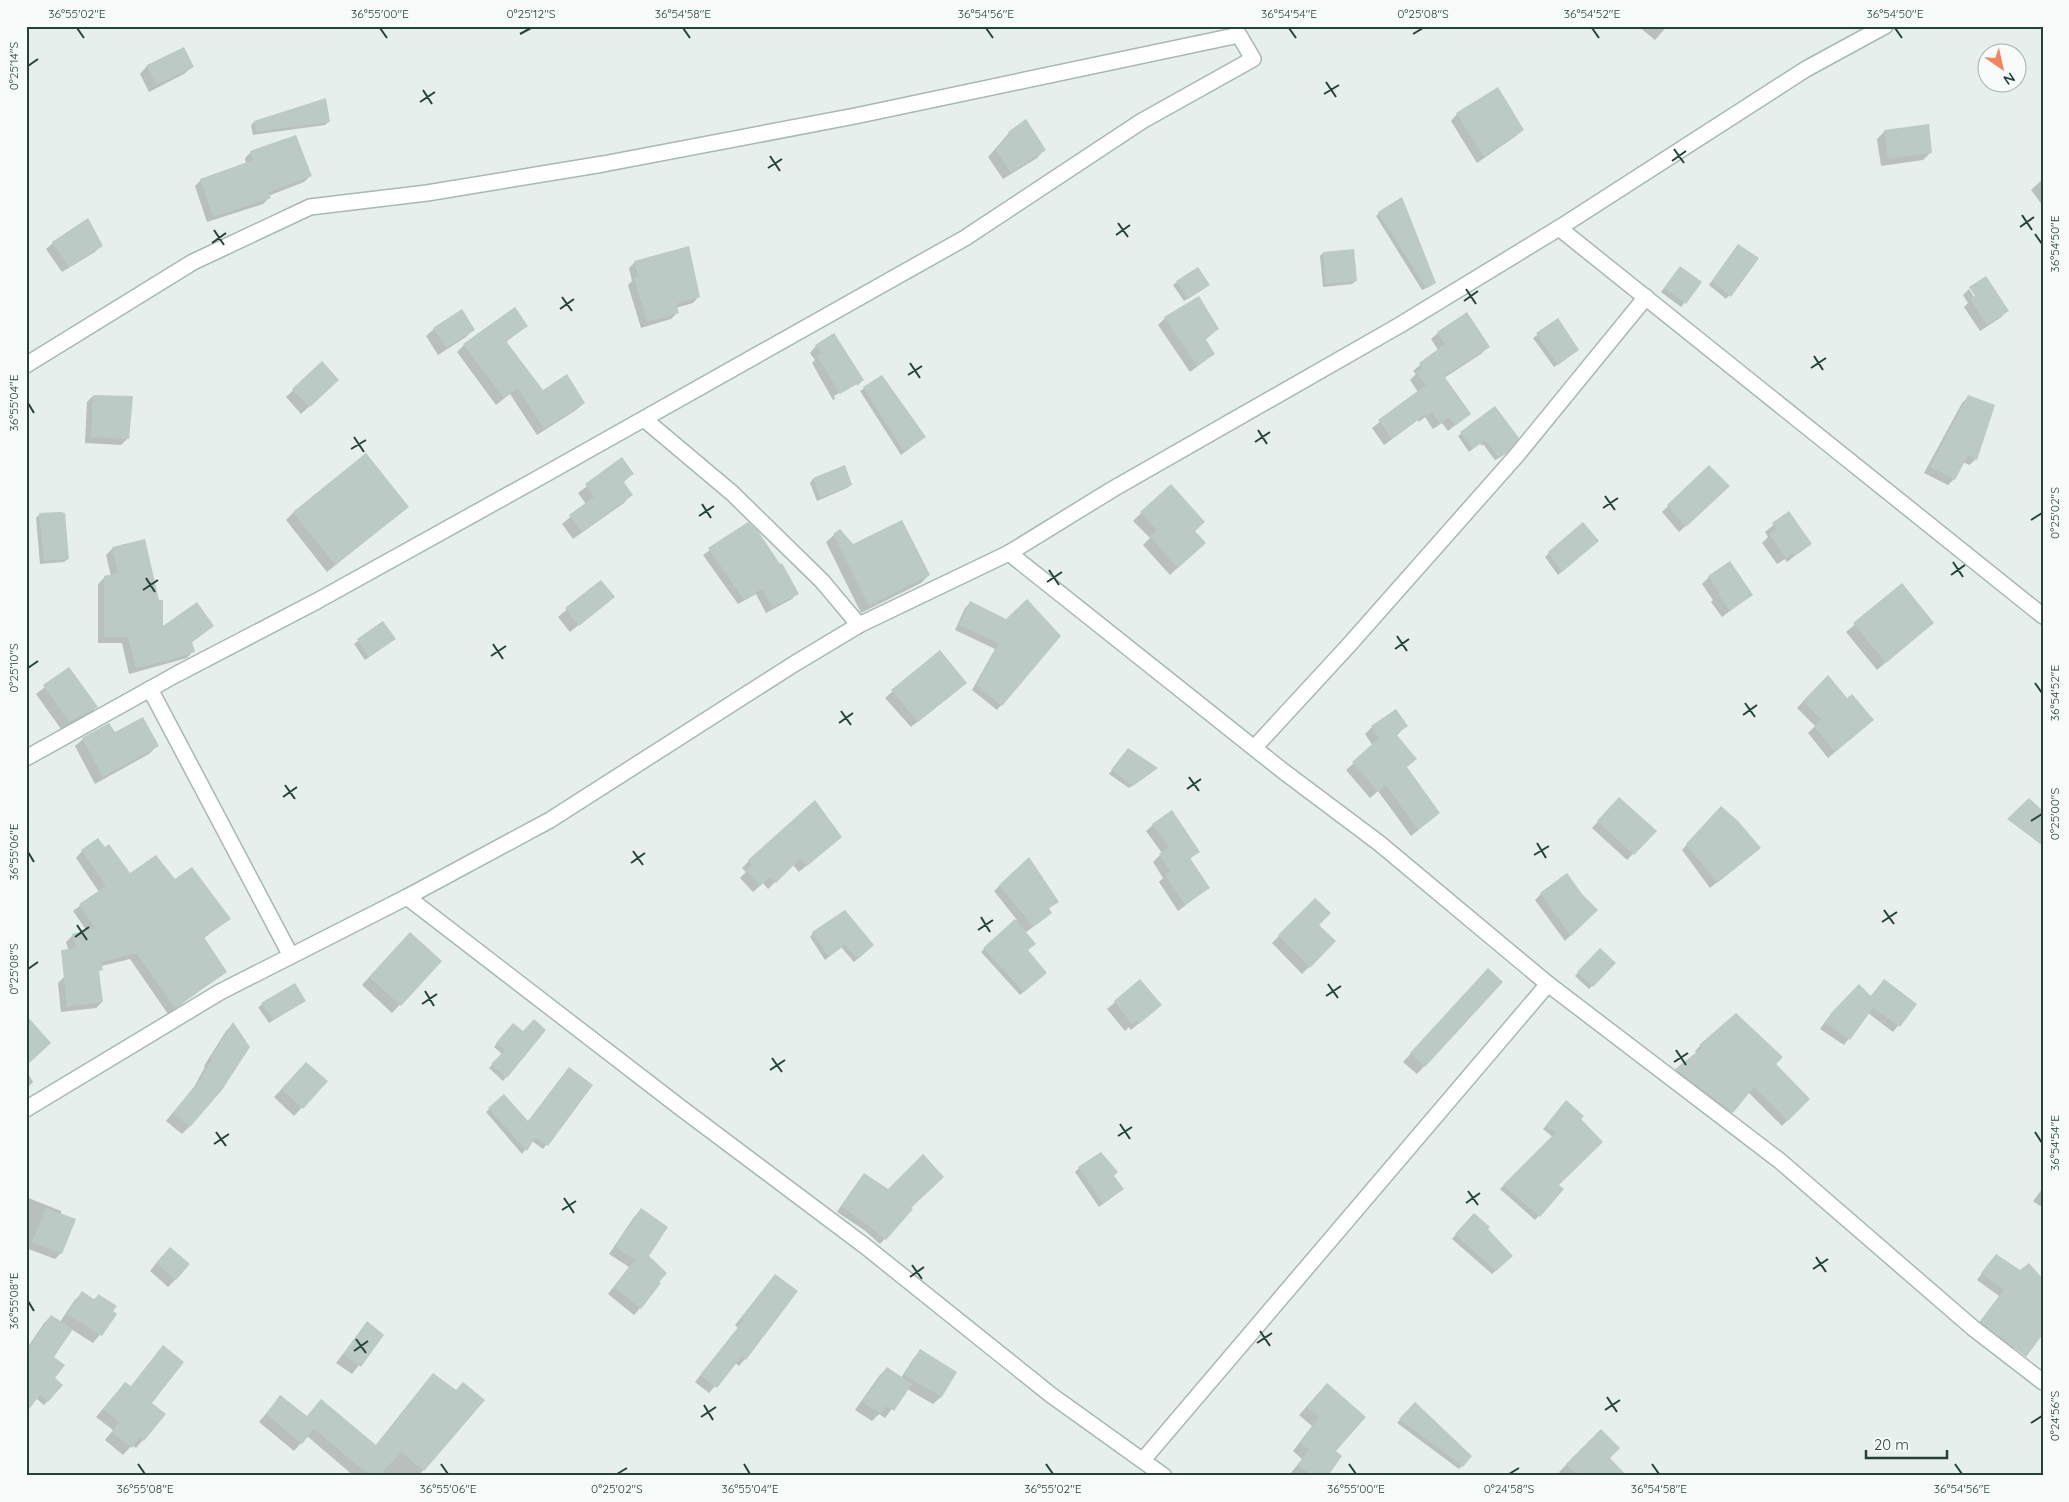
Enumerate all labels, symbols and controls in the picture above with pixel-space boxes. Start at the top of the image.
text: 36°55'02"E [48,6,106,21]
text: 36°55'00"E [351,6,409,21]
text: 0°25'12"S [506,6,556,21]
text: 36°54'58"E [655,6,711,21]
text: 36°54'56"E [958,6,1014,21]
text: 36°54'54"E [1261,6,1317,21]
text: 0°25'08"S [1397,6,1449,21]
text: 36°54'52"E [1564,6,1620,21]
text: 36°54'50"E [1866,6,1924,21]
text: 0°25'14"S [6,41,21,90]
north arrow [1976,42,2026,92]
text: N [2000,68,2019,89]
text: 36°54'50"E [2047,215,2062,273]
text: 36°55'04"E [6,374,21,432]
text: 0°25'02"S [2047,487,2062,539]
text: 0°25'10"S [6,643,21,693]
text: 36°54'52"E [2047,665,2062,721]
text: 0°25'00"S [2047,788,2062,840]
text: 36°55'06"E [6,823,21,881]
text: 0°25'08"S [6,943,21,995]
text: 36°54'54"E [2047,1115,2062,1171]
text: 36°55'08"E [6,1272,21,1330]
text: 0°24'56"S [2047,1390,2062,1441]
scale bar [1866,1427,1948,1459]
text: 20 m [1874,1435,1909,1454]
text: 36°55'08"E [116,1481,174,1496]
text: 36°55'06"E [419,1481,477,1496]
text: 0°25'02"S [591,1481,643,1496]
text: 36°55'04"E [721,1481,779,1496]
text: 36°55'02"E [1024,1481,1082,1496]
text: 36°55'00"E [1327,1481,1385,1496]
text: 0°24'58"S [1484,1481,1535,1496]
text: 36°54'58"E [1631,1481,1687,1496]
text: 36°54'56"E [1934,1481,1990,1496]

